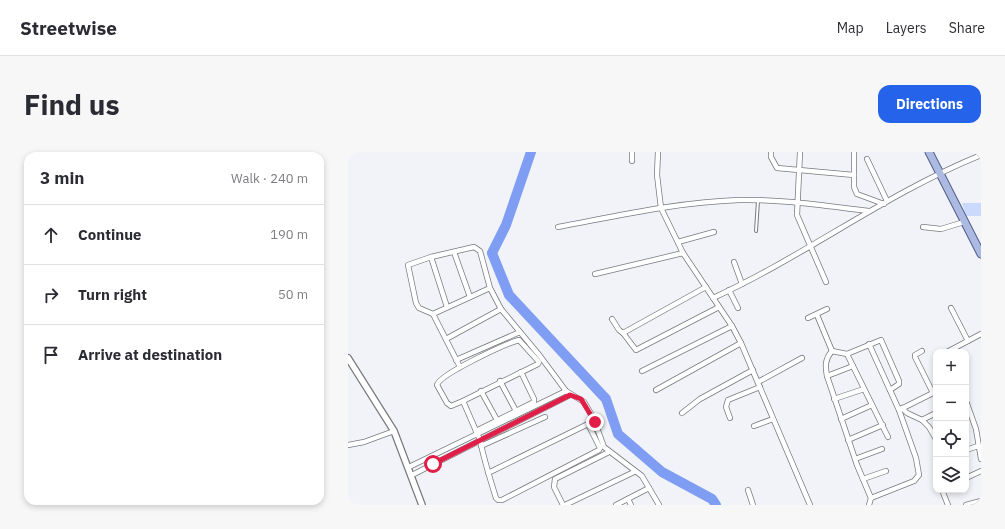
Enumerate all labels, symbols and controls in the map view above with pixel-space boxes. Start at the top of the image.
text: Streetwise [20,16,117,40]
text: Map [837,19,864,37]
text: Layers [886,19,927,37]
text: Share [949,19,985,37]
button: Directions [878,85,981,123]
text: Find us [24,86,120,123]
text: 3 min [40,167,84,189]
text: Walk · 240 m [231,170,308,187]
icon: ahead [40,224,62,246]
text: Continue [78,225,142,244]
text: 190 m [270,226,308,243]
icon: right [40,284,62,306]
text: Turn right [78,285,147,304]
text: 50 m [278,286,308,303]
icon: arrive [40,344,62,366]
text: Arrive at destination [78,345,222,364]
map controls [933,349,969,493]
button: + [933,349,969,385]
button: − [933,385,969,421]
route end [586,413,604,431]
button: locate [933,421,969,457]
route start [424,455,442,473]
button: layers [933,457,969,493]

